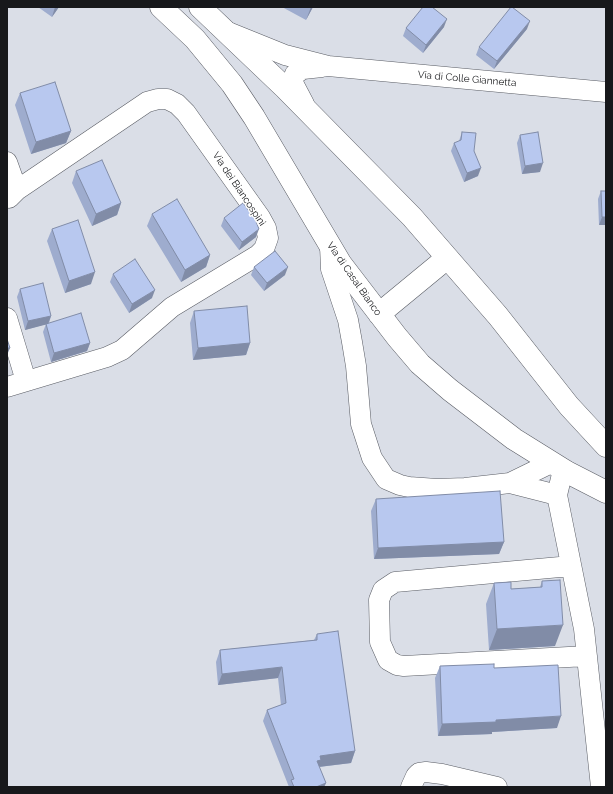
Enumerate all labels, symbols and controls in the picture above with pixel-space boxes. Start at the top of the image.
street label: Via di Colle Giannetta [417,69,517,89]
street label: Via dei Biancospini [210,150,268,228]
street label: Via di Casal Bianco [324,240,384,318]

